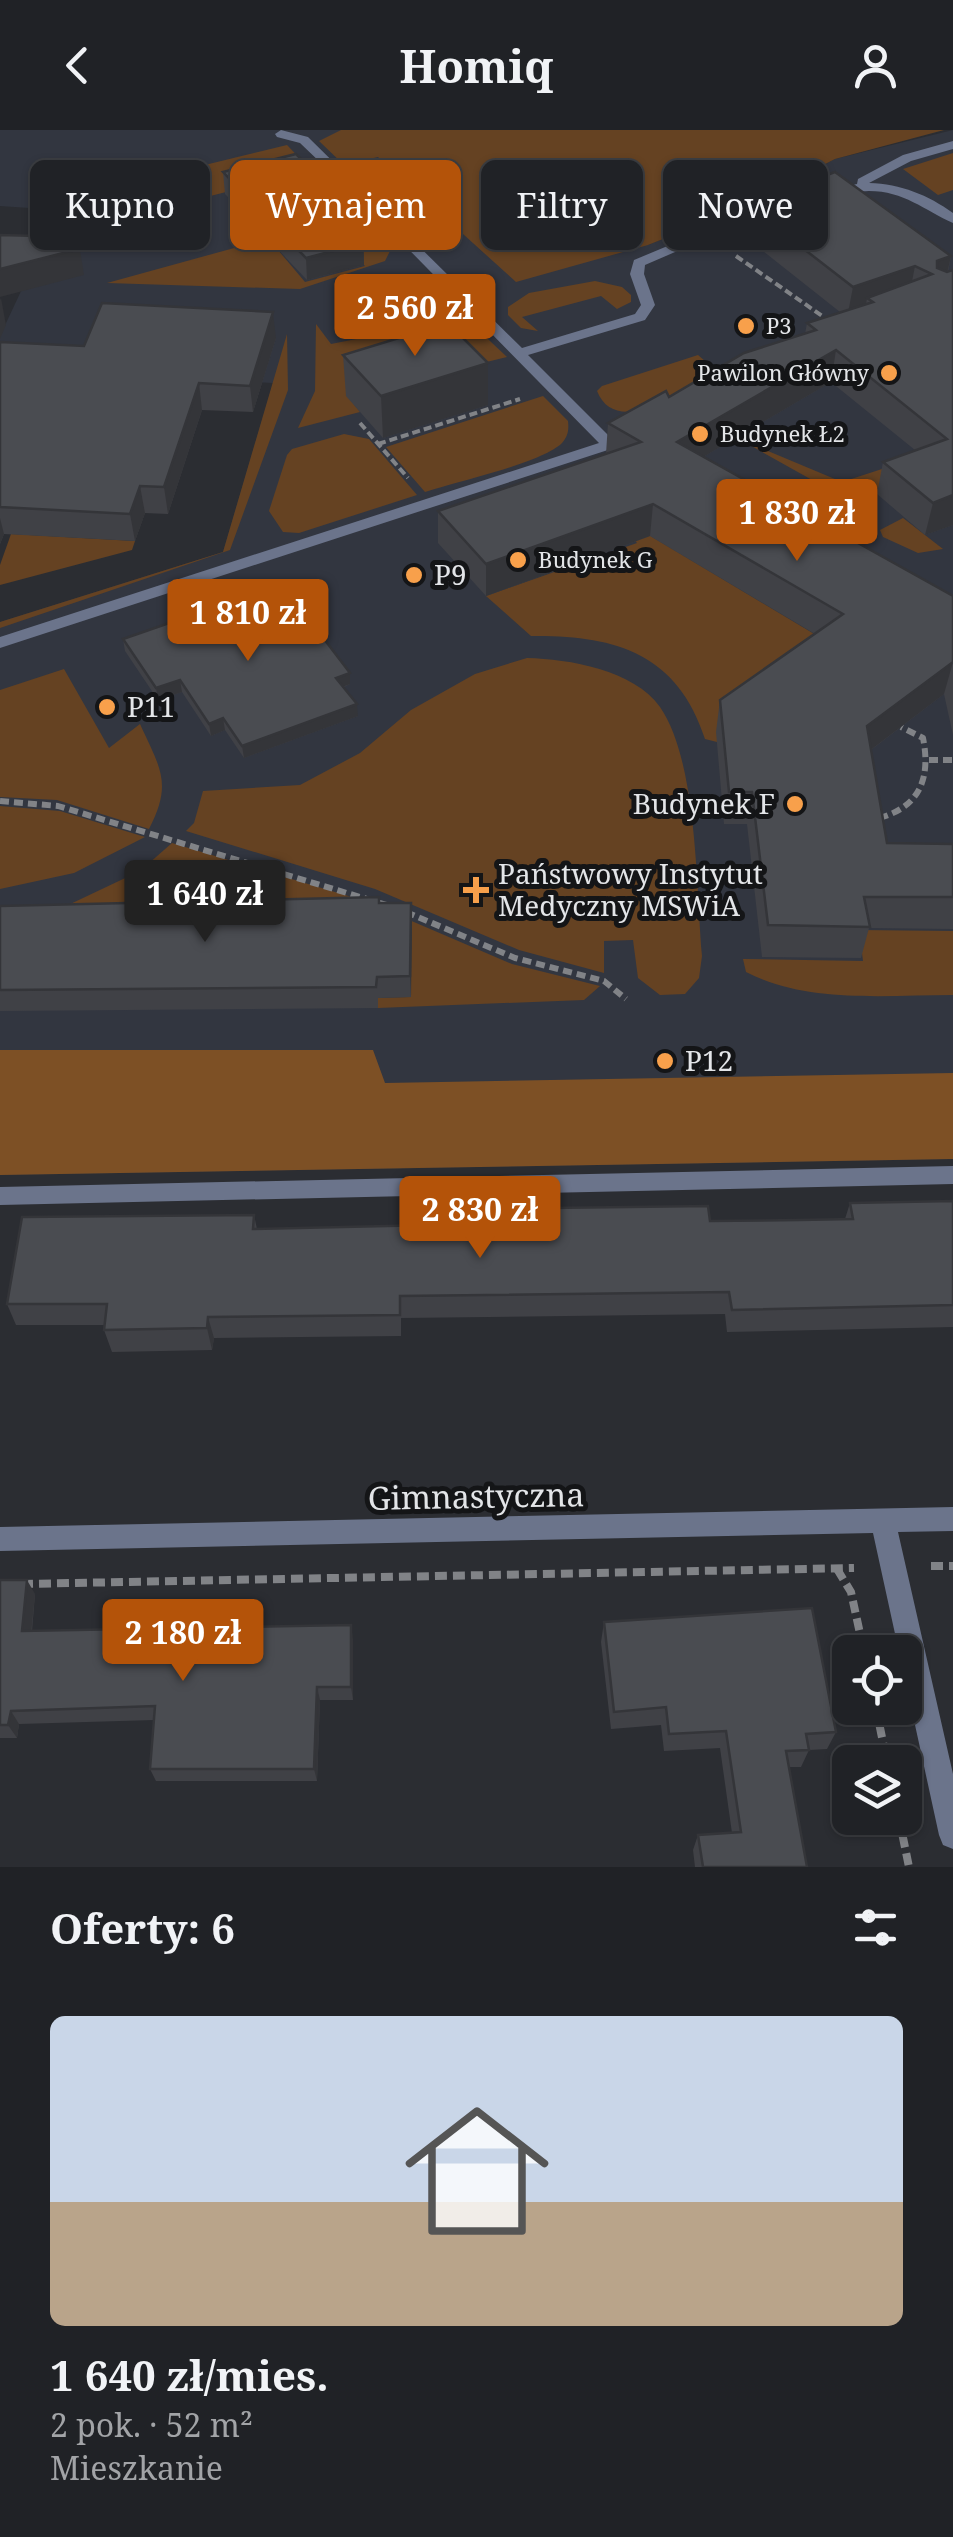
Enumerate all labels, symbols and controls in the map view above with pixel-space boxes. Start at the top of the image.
text: Homiq [400,35,553,96]
icon: back [50,38,105,93]
icon: person [848,38,903,93]
chip: Kupno [30,160,210,250]
chip: Wynajem [230,160,461,250]
chip: Filtry [481,160,643,250]
chip: Nowe [663,160,828,250]
pin: 2 560 zł [312,274,518,359]
text: 2 560 zł [356,285,474,328]
place label: P3 [766,310,792,340]
marker: P3 [735,315,757,337]
place label: Pawilon Główny [697,357,870,387]
marker: Pawilon Główny [878,362,900,384]
place label: Budynek Ł2 [720,418,845,448]
marker: Budynek Ł2 [689,423,711,445]
pin: 1 830 zł [694,479,900,564]
text: 1 830 zł [738,490,856,533]
place label: Budynek G [538,544,653,574]
marker: Budynek G [507,549,529,571]
place label: P9 [434,555,467,593]
marker: P9 [403,564,425,586]
pin: 1 810 zł [145,579,351,664]
text: 1 810 zł [189,590,307,633]
place label: P11 [127,687,175,725]
marker: P11 [96,696,118,718]
place label: Budynek F [633,784,775,822]
marker: Budynek F [784,793,806,815]
place label: Państwowy Instytut Medyczny MSWiA [498,854,763,924]
pin: 1 640 zł [102,860,308,945]
text: 1 640 zł [146,871,264,914]
marker: Państwowy Instytut Medyczny MSWiA [463,877,489,903]
place label: P12 [685,1041,733,1079]
marker: P12 [654,1050,676,1072]
pin: 2 830 zł [377,1176,583,1261]
text: 2 830 zł [421,1187,539,1230]
street label: Gimnastyczna [367,1472,585,1519]
pin: 2 180 zł [80,1599,286,1684]
text: 2 180 zł [124,1610,242,1653]
map controls [832,1635,922,1835]
button: locate [832,1635,922,1725]
button: layers [832,1745,922,1835]
text: Oferty: 6 [50,1899,235,1956]
icon: filters [848,1900,903,1955]
icon: home [387,2081,567,2261]
text: 1 640 zł/mies. [50,2346,329,2403]
text: 2 pok. · 52 m² [50,2403,253,2446]
text: Mieszkanie [50,2446,223,2489]

